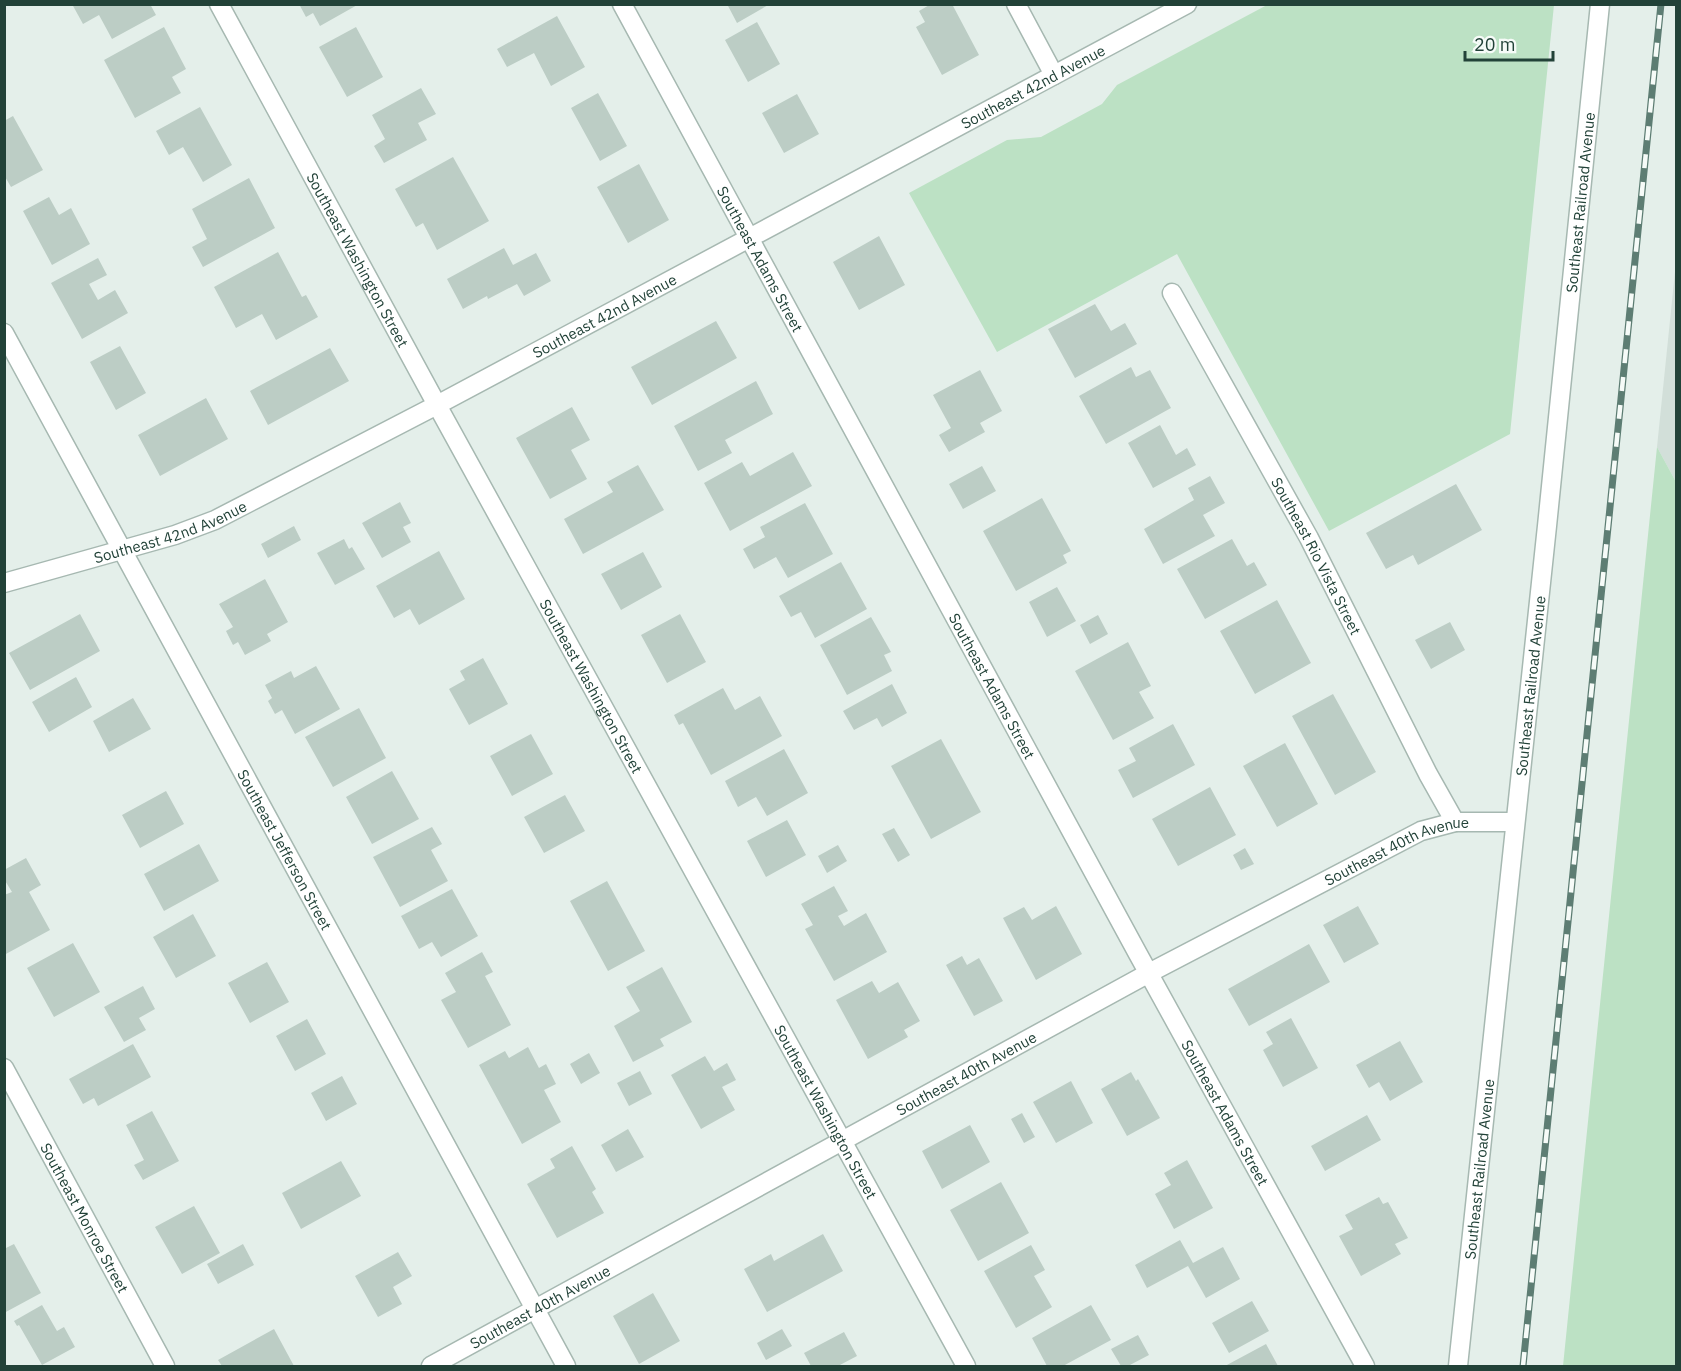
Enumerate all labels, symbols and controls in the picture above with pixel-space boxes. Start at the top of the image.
scale bar [1465,24,1554,62]
text: 20 m [1474,33,1516,56]
street label: Southeast 42nd Avenue [957,40,1108,133]
street label: Southeast Railroad Avenue [1561,111,1598,294]
street label: Southeast Washington Street [303,169,413,350]
street label: Southeast Adams Street [713,183,808,335]
street label: Southeast 42nd Avenue [529,269,680,362]
street label: Southeast Rio Vista Street [1267,474,1366,638]
street label: Southeast 42nd Avenue [92,496,250,567]
street label: Southeast Washington Street [536,595,647,776]
street label: Southeast Railroad Avenue [1511,595,1549,777]
street label: Southeast Adams Street [945,610,1040,762]
street label: Southeast Jefferson Street [234,766,336,933]
street label: Southeast 40th Avenue [1321,813,1469,889]
street label: Southeast Washington Street [770,1021,882,1202]
street label: Southeast 40th Avenue [893,1027,1040,1119]
street label: Southeast Adams Street [1178,1036,1273,1189]
street label: Southeast Railroad Avenue [1460,1078,1498,1260]
street label: Southeast Monroe Street [37,1139,133,1296]
street label: Southeast 40th Avenue [466,1260,613,1353]

